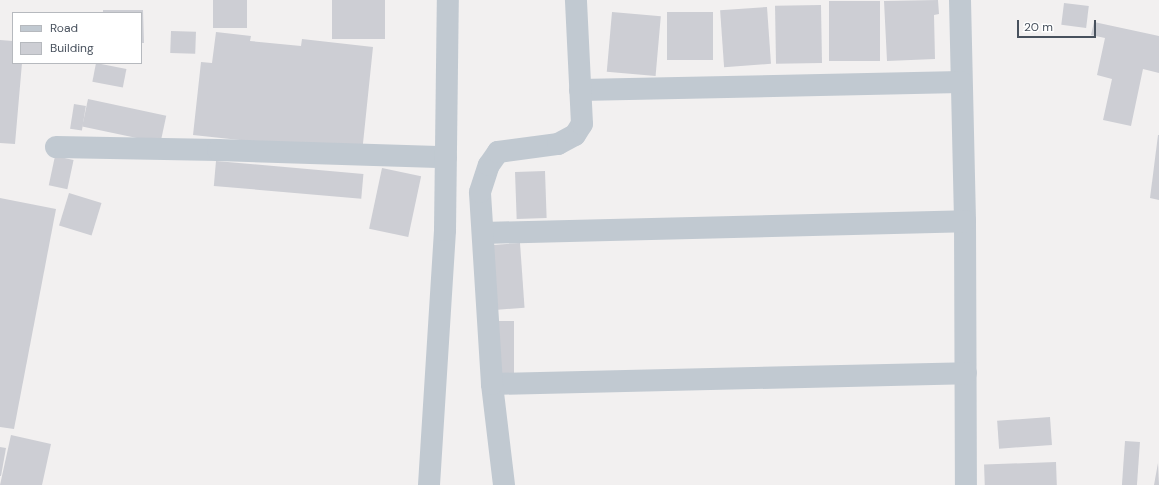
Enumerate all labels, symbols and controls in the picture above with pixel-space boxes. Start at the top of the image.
legend [12,12,142,64]
scale bar [1019,12,1098,38]
text: 20 m [1024,19,1053,35]
text: Road [50,20,78,36]
text: Building [50,40,94,56]

